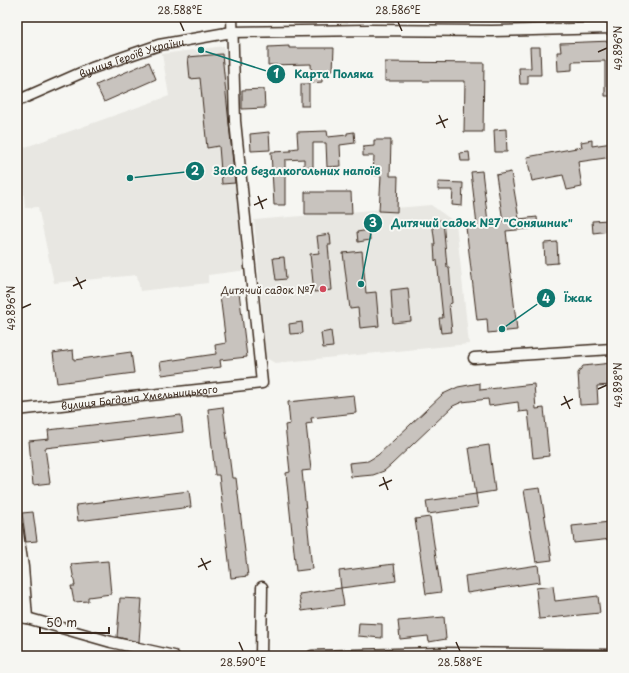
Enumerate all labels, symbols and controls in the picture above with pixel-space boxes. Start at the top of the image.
text: 28.588°E [157,2,203,17]
text: 28.586°E [375,2,421,17]
text: 49.896°N [610,25,625,70]
street label: вулиця Героїв України [76,33,185,81]
callout: Карта Поляка [266,62,382,85]
text: 1 [273,64,279,82]
text: Карта Поляка [294,65,374,82]
callout: Завод безалкогольних напоїв [185,159,389,182]
text: 2 [191,161,200,179]
text: Завод безалкогольних напоїв [213,162,381,179]
callout: Дитячий садок №7 "Соняшник" [363,211,580,234]
text: 3 [369,213,377,231]
text: Дитячий садок №7 "Соняшник" [390,214,573,231]
place label: Дитячий садок №7 [220,282,315,297]
marker: Дитячий садок №7 [318,284,328,294]
text: 49.896°N [3,285,18,330]
callout: Їжак [536,287,600,310]
text: 4 [542,289,550,307]
text: Їжак [563,289,593,306]
text: 49.898°N [610,362,625,408]
street label: вулиця Богдана Хмельницького [60,380,219,412]
scale bar [40,609,109,635]
text: 50 m [46,613,77,631]
text: 28.590°E [220,654,266,669]
text: 28.588°E [437,654,483,669]

